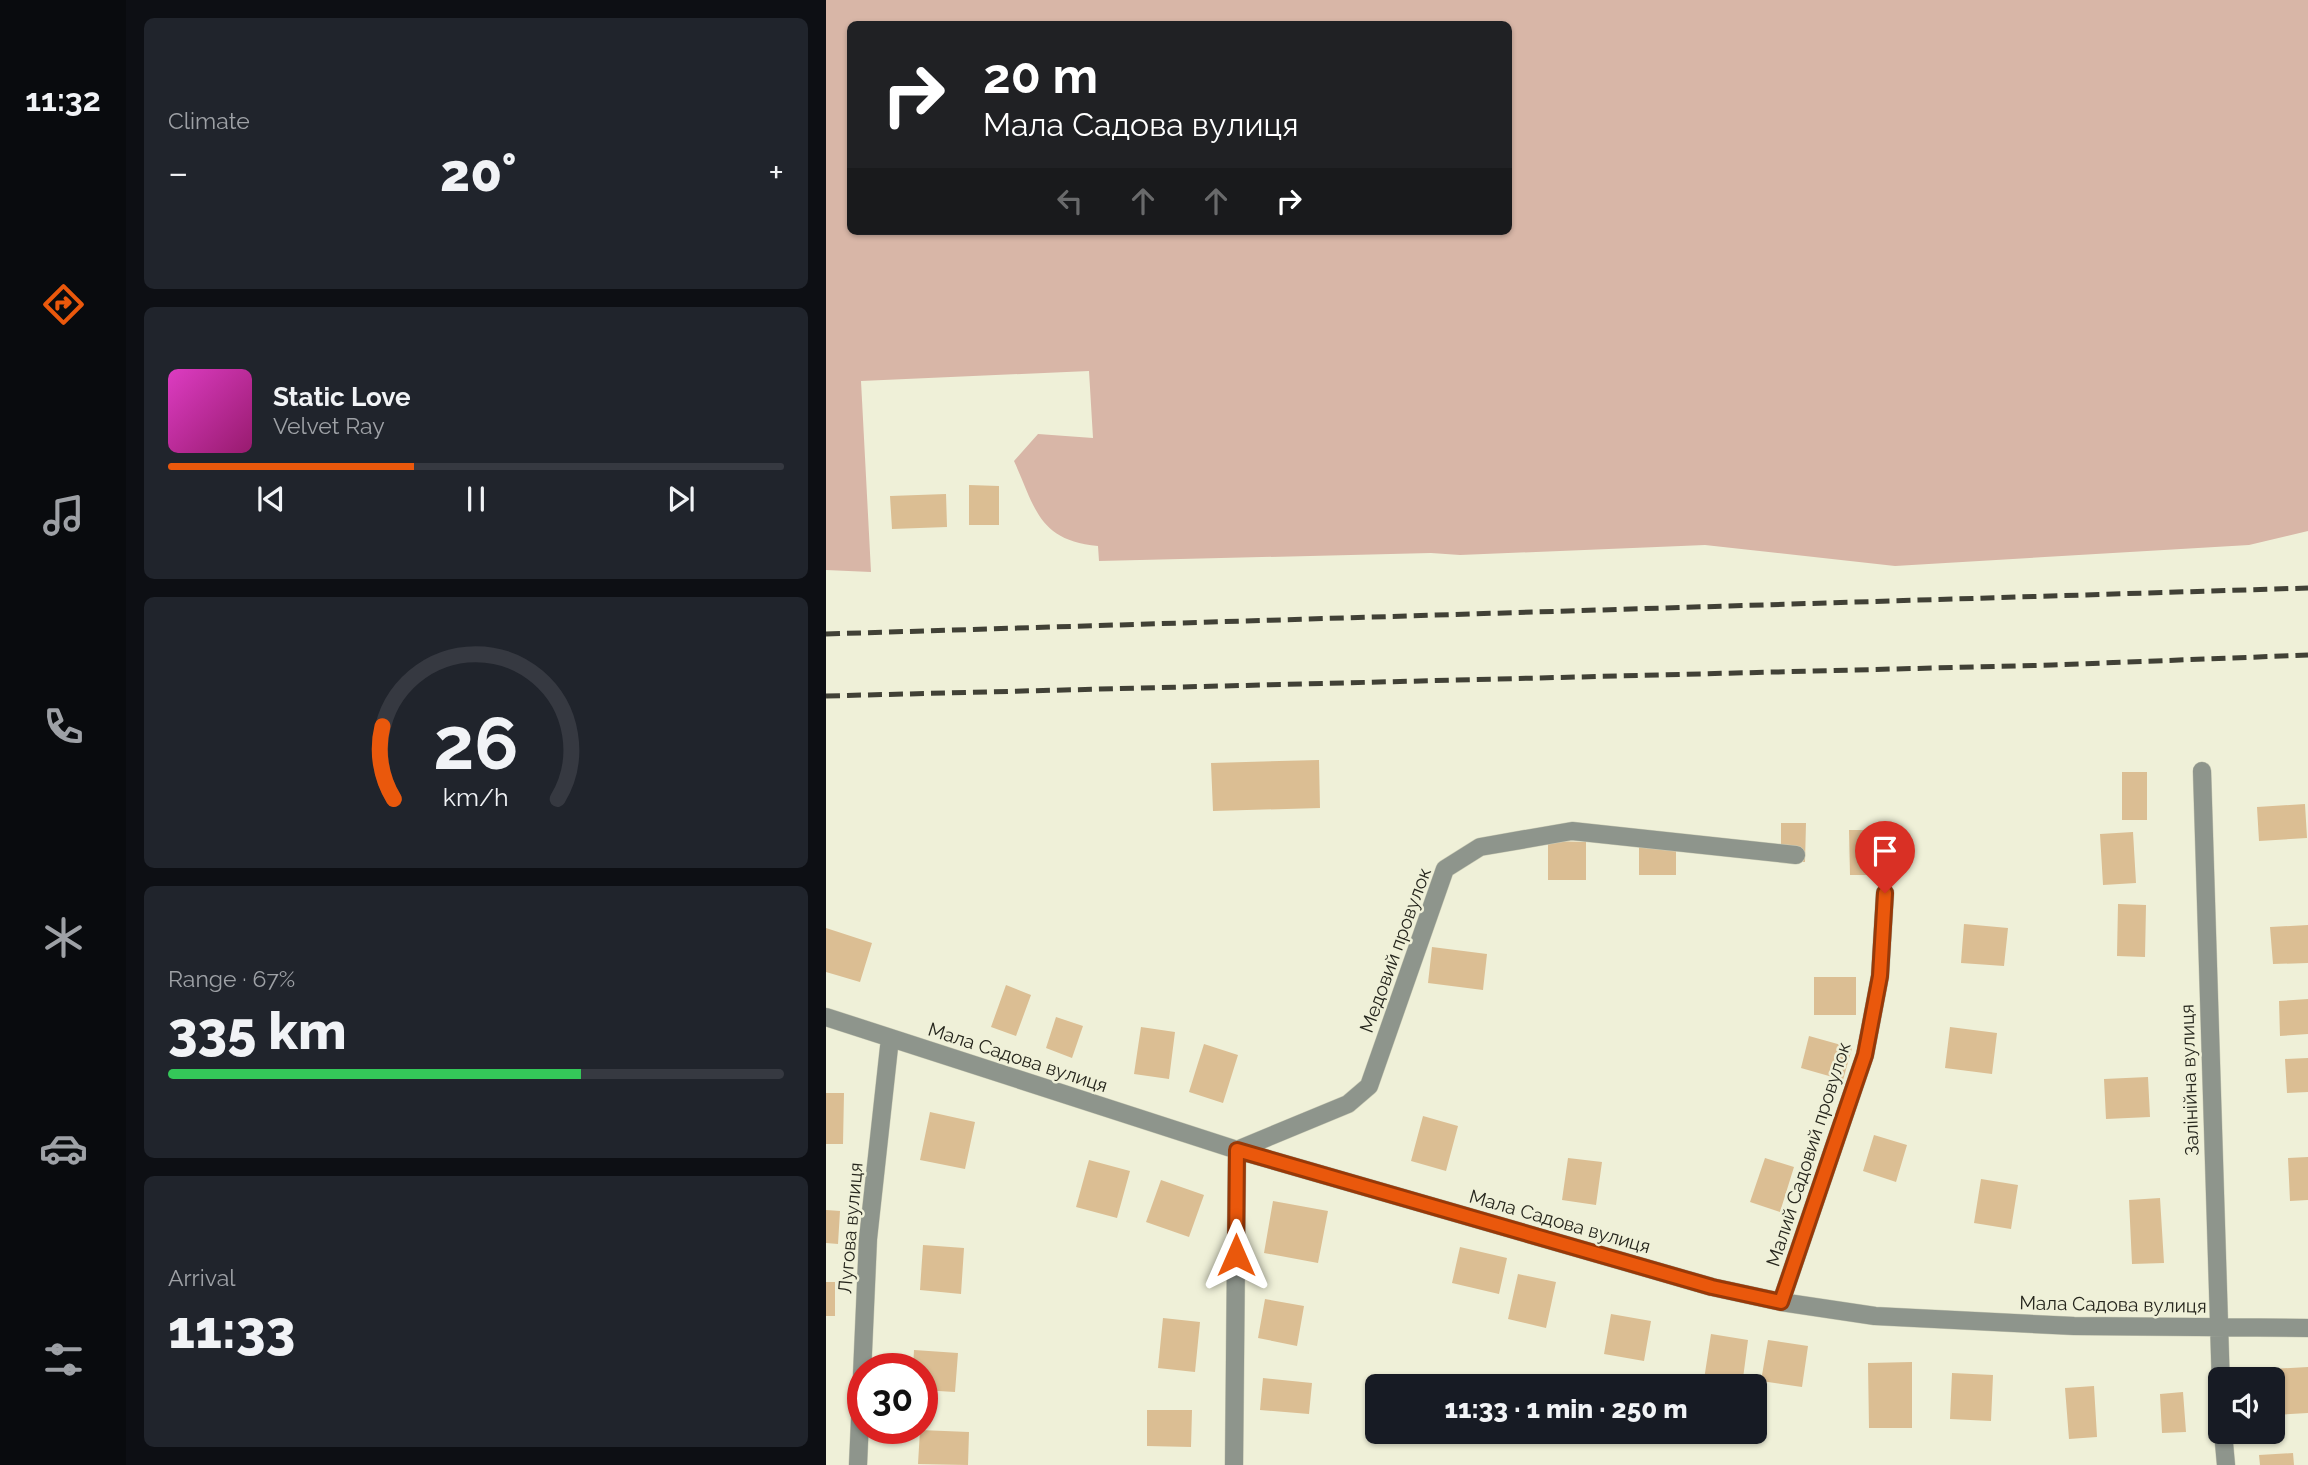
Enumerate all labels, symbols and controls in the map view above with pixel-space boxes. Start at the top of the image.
text: 20 m [983,47,1098,104]
icon: right [868,49,959,140]
text: 11:32 [25,81,101,118]
text: Мала Садова вулиця [983,106,1299,143]
text: Climate [168,107,250,134]
text: 20° [440,142,517,203]
text: − [168,150,188,195]
text: + [768,150,784,195]
icon: left [1051,182,1089,220]
icon: ahead [1124,182,1162,220]
icon: ahead [1197,182,1235,220]
icon: right [1270,182,1308,220]
icon: directions [39,280,88,329]
text: Static Love [273,382,411,412]
text: Velvet Ray [273,412,385,439]
icon: previous [252,480,290,518]
icon: pause [457,480,495,518]
icon: next [662,480,700,518]
icon: music [39,491,88,540]
text: 26 [433,701,519,786]
icon: phone [39,702,88,751]
text: km/h [443,781,509,811]
pin [1855,821,1915,893]
icon: arrive [1866,832,1904,870]
street label: Медовий провулок [1355,864,1435,1035]
icon: climate [39,913,88,962]
text: Range · 67% [168,965,295,992]
text: 335 km [168,1000,347,1061]
street label: Залінійна вулиця [2175,1004,2203,1156]
street label: Мала Садова вулиця [925,1018,1111,1096]
street label: Малий Садовий провулок [1761,1039,1855,1269]
icon: car [39,1124,88,1173]
street label: Лугова вулиця [833,1161,867,1295]
street label: Мала Садова вулиця [1467,1185,1653,1257]
position arrow [1199,1218,1273,1292]
text: Arrival [168,1264,235,1291]
street label: Мала Садова вулиця [2019,1291,2207,1317]
text: 11:33 [168,1299,295,1360]
icon: filters [39,1335,88,1384]
speed limit sign: 30 [847,1353,938,1444]
map controls [2208,1367,2285,1444]
button: sound [2208,1367,2285,1444]
text: 11:33 · 1 min · 250 m [1445,1394,1688,1424]

